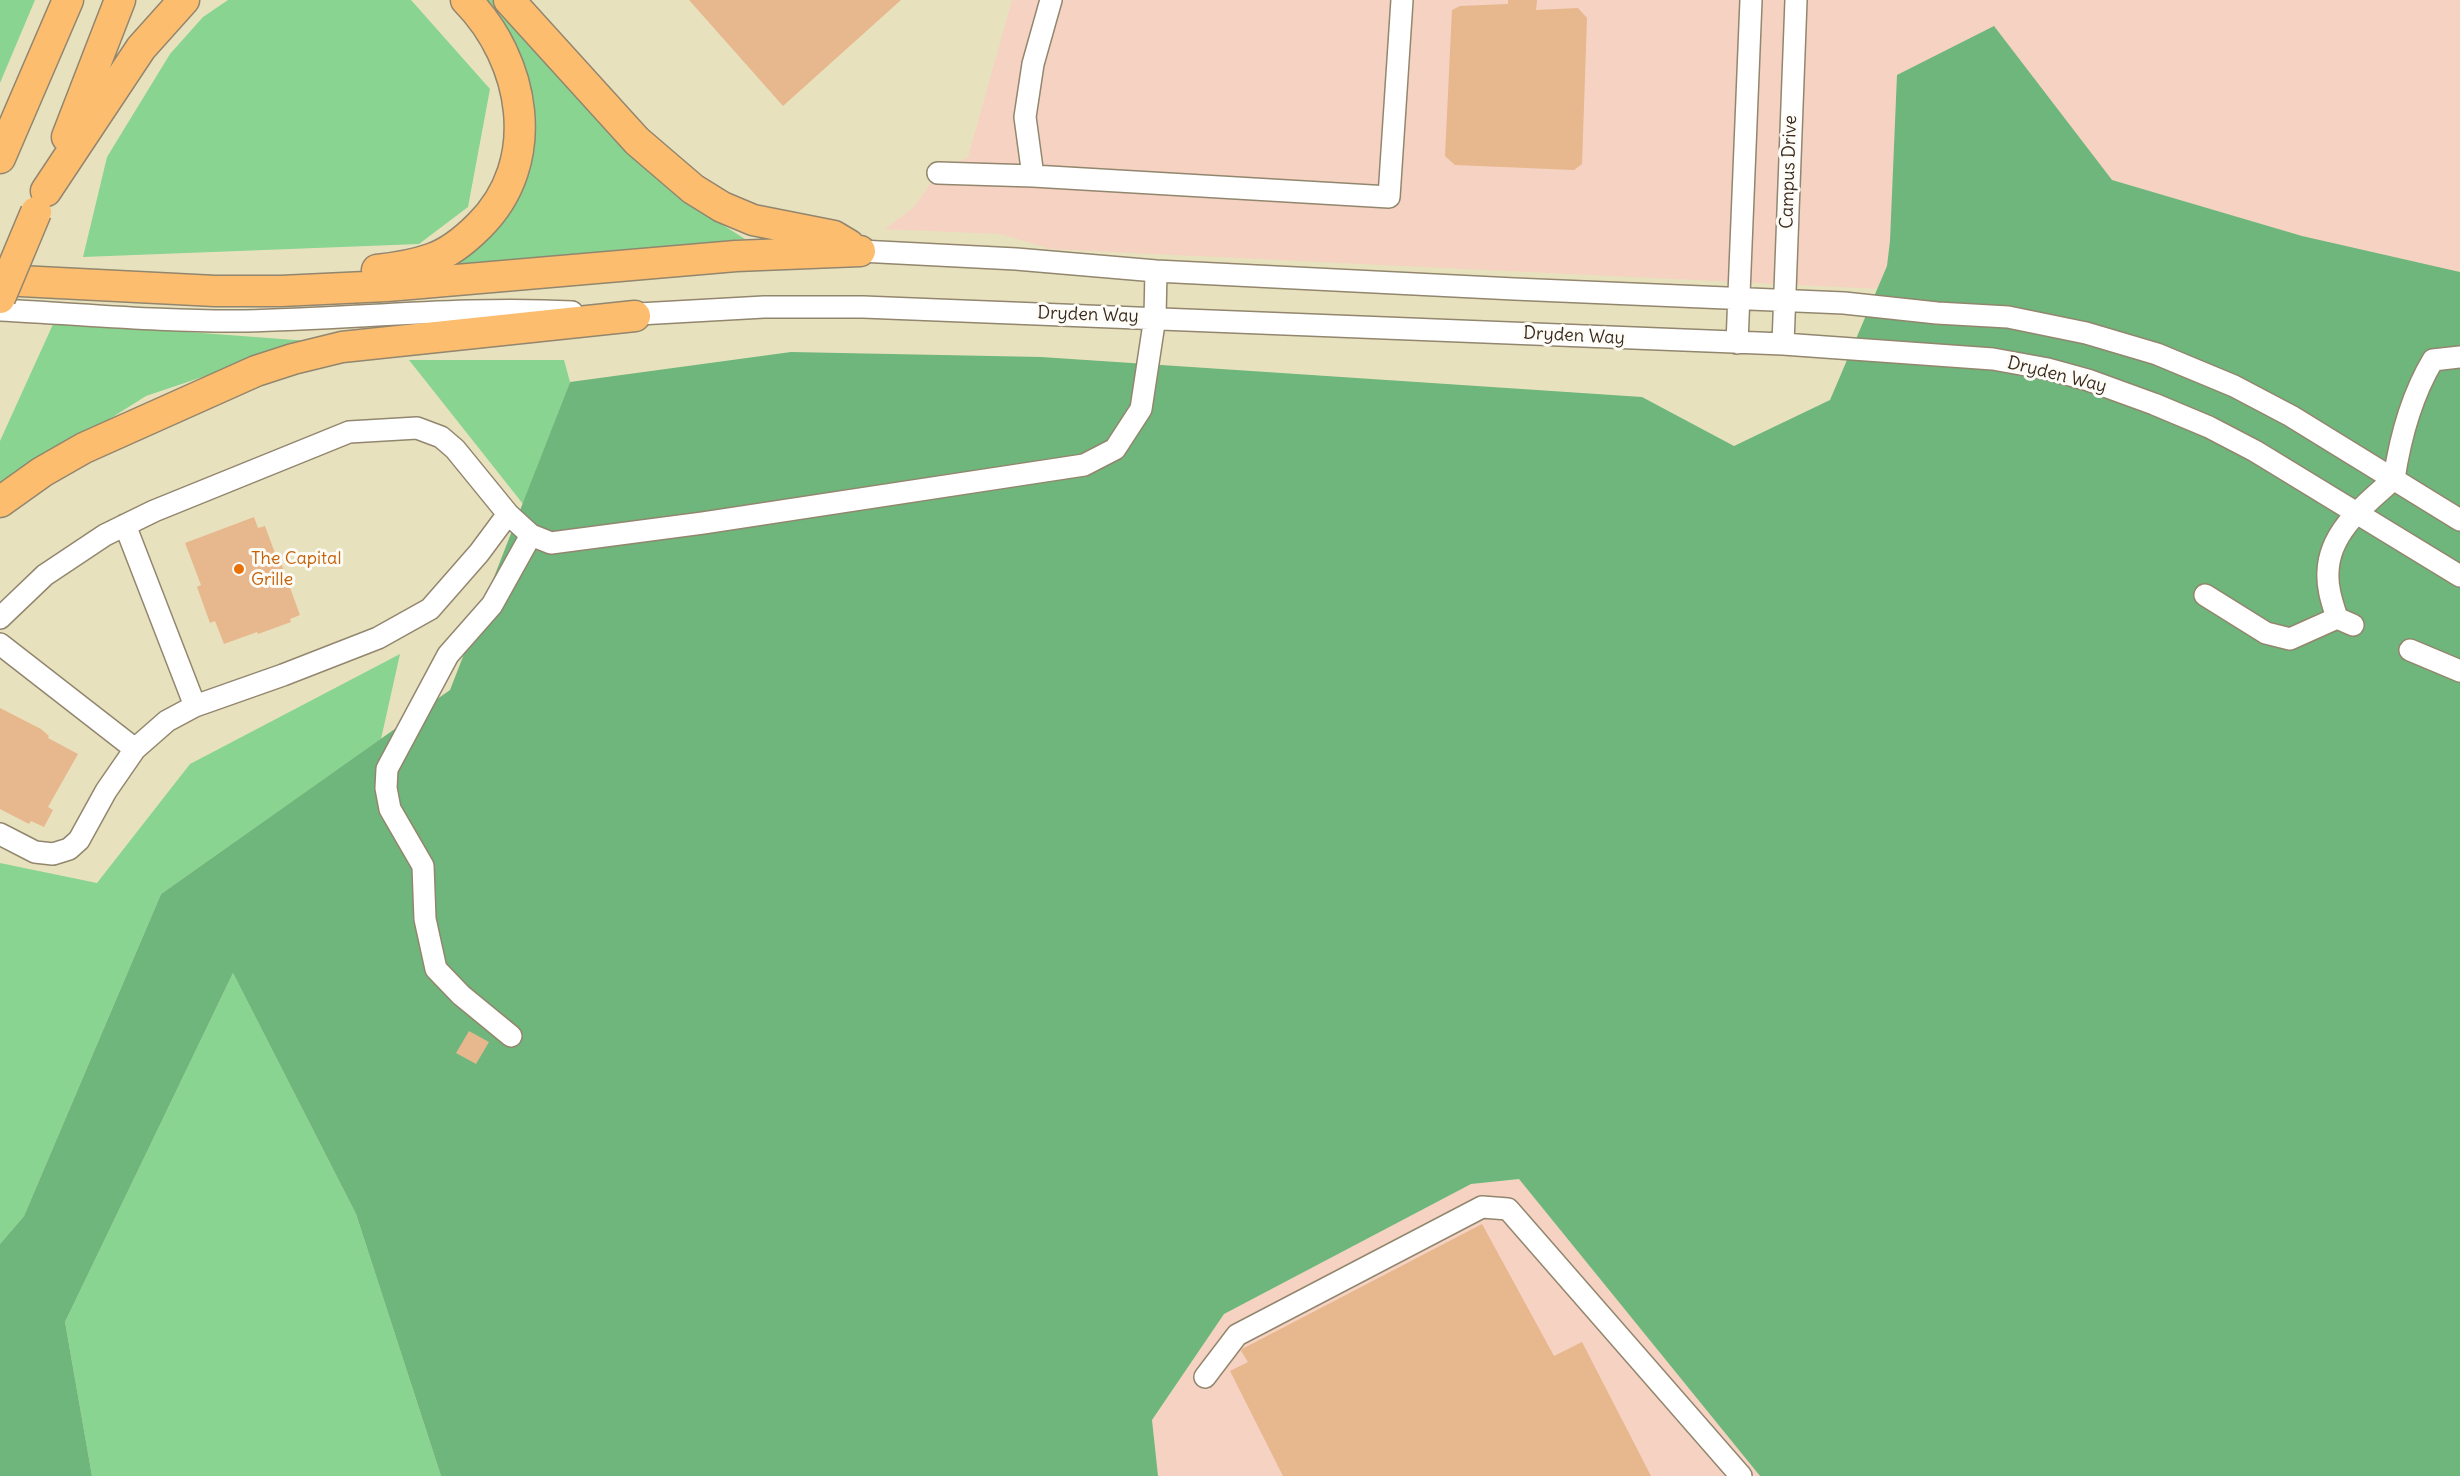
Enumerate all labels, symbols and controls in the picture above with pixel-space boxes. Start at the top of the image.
street label: Campus Drive [1776,115,1802,229]
street label: Dryden Way [1037,302,1139,328]
street label: Dryden Way [1523,323,1625,349]
street label: Dryden Way [2005,352,2109,398]
place label: The Capital Grille [251,548,341,590]
marker: The Capital Grille [232,562,246,576]

